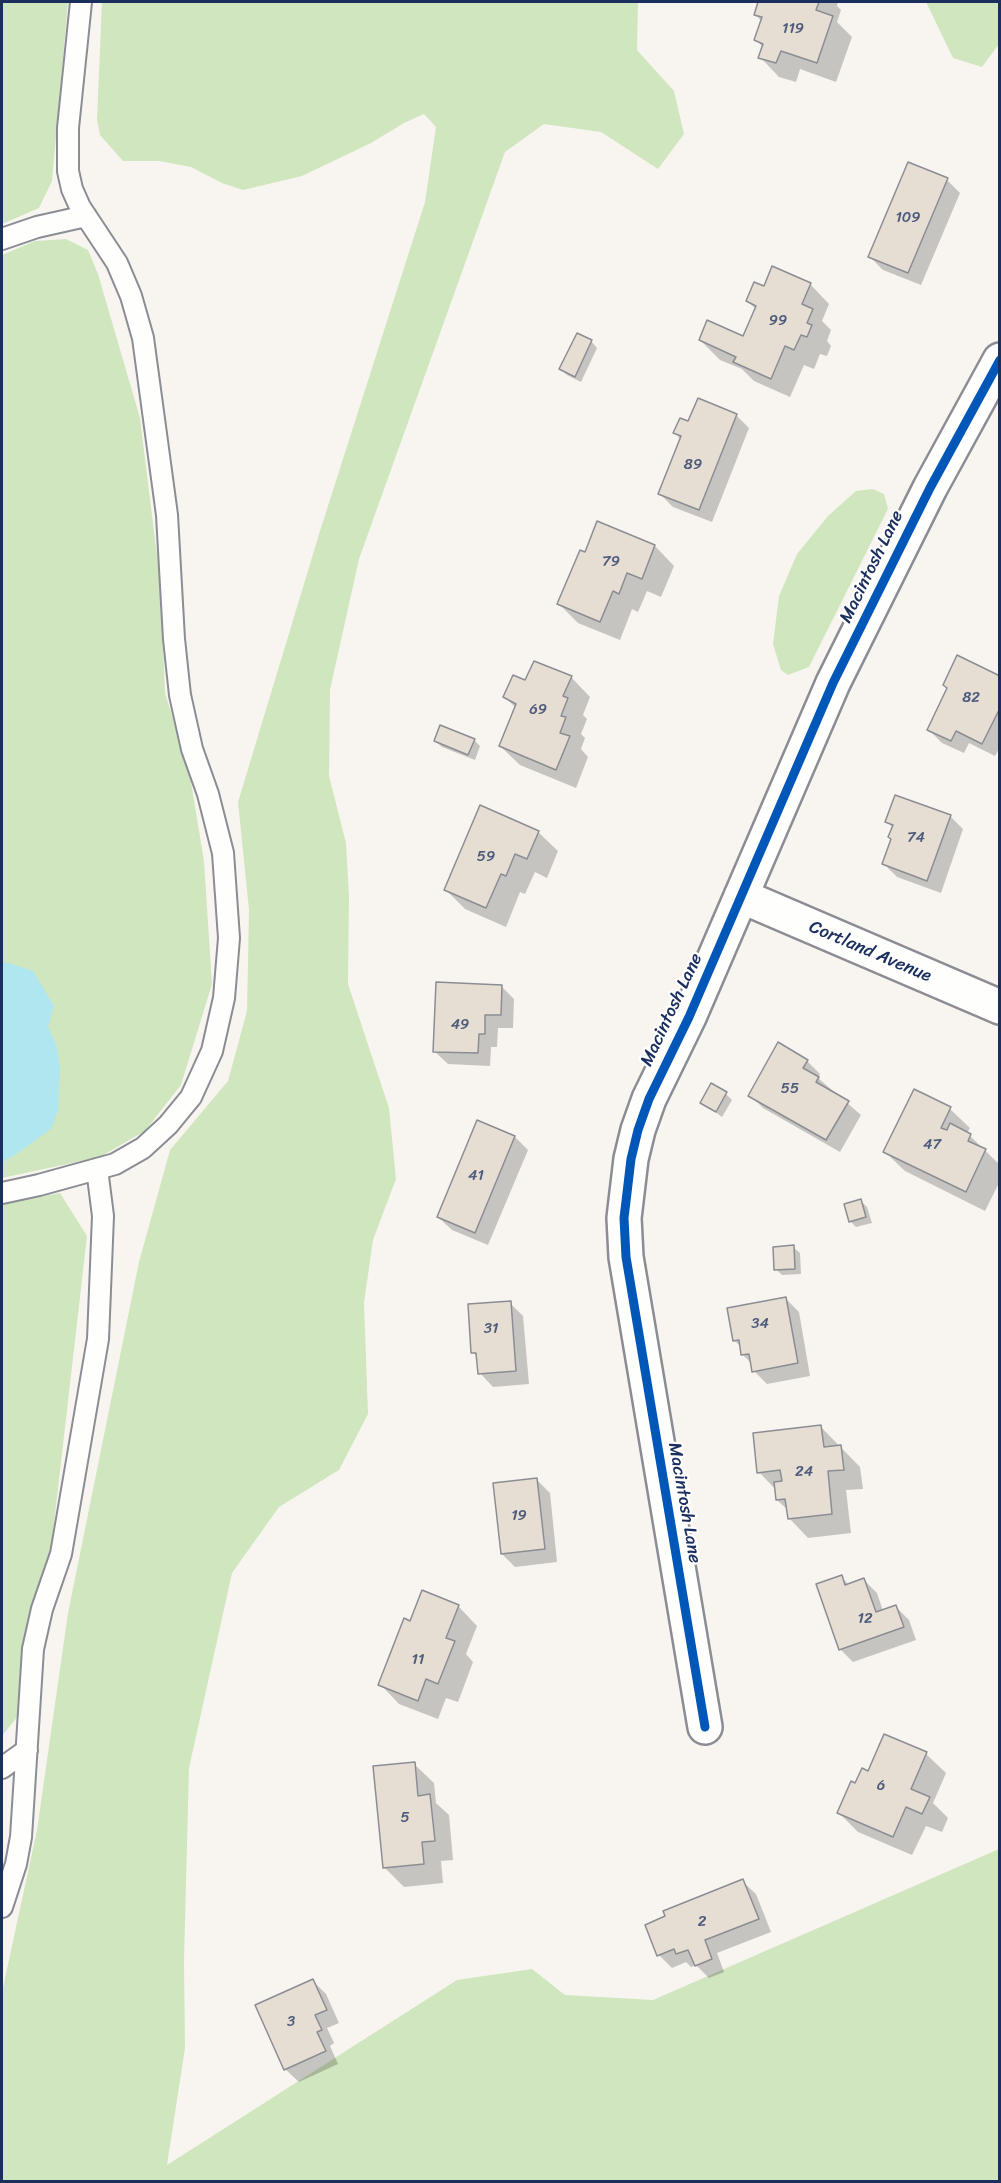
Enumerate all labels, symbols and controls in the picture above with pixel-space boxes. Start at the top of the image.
house number: 119 [782,20,804,38]
house number: 109 [895,209,921,227]
house number: 99 [769,312,787,330]
house number: 89 [684,456,702,474]
street label: Macintosh Lane [836,507,908,627]
house number: 79 [602,553,620,571]
house number: 82 [962,689,980,707]
house number: 69 [529,701,547,719]
house number: 74 [907,829,925,847]
house number: 59 [477,848,495,866]
street label: Cortland Avenue [805,916,935,988]
street label: Macintosh Lane [636,950,708,1070]
house number: 49 [451,1016,469,1034]
house number: 55 [781,1080,799,1098]
house number: 47 [923,1136,941,1154]
house number: 41 [468,1167,484,1185]
house number: 34 [751,1315,769,1333]
house number: 31 [484,1320,498,1338]
street label: Macintosh Lane [663,1441,705,1565]
house number: 24 [795,1463,813,1481]
house number: 19 [511,1507,527,1525]
house number: 12 [857,1610,873,1628]
house number: 11 [412,1651,424,1669]
house number: 6 [877,1777,885,1795]
house number: 5 [400,1809,410,1827]
house number: 2 [698,1913,706,1931]
house number: 3 [287,2013,295,2031]

